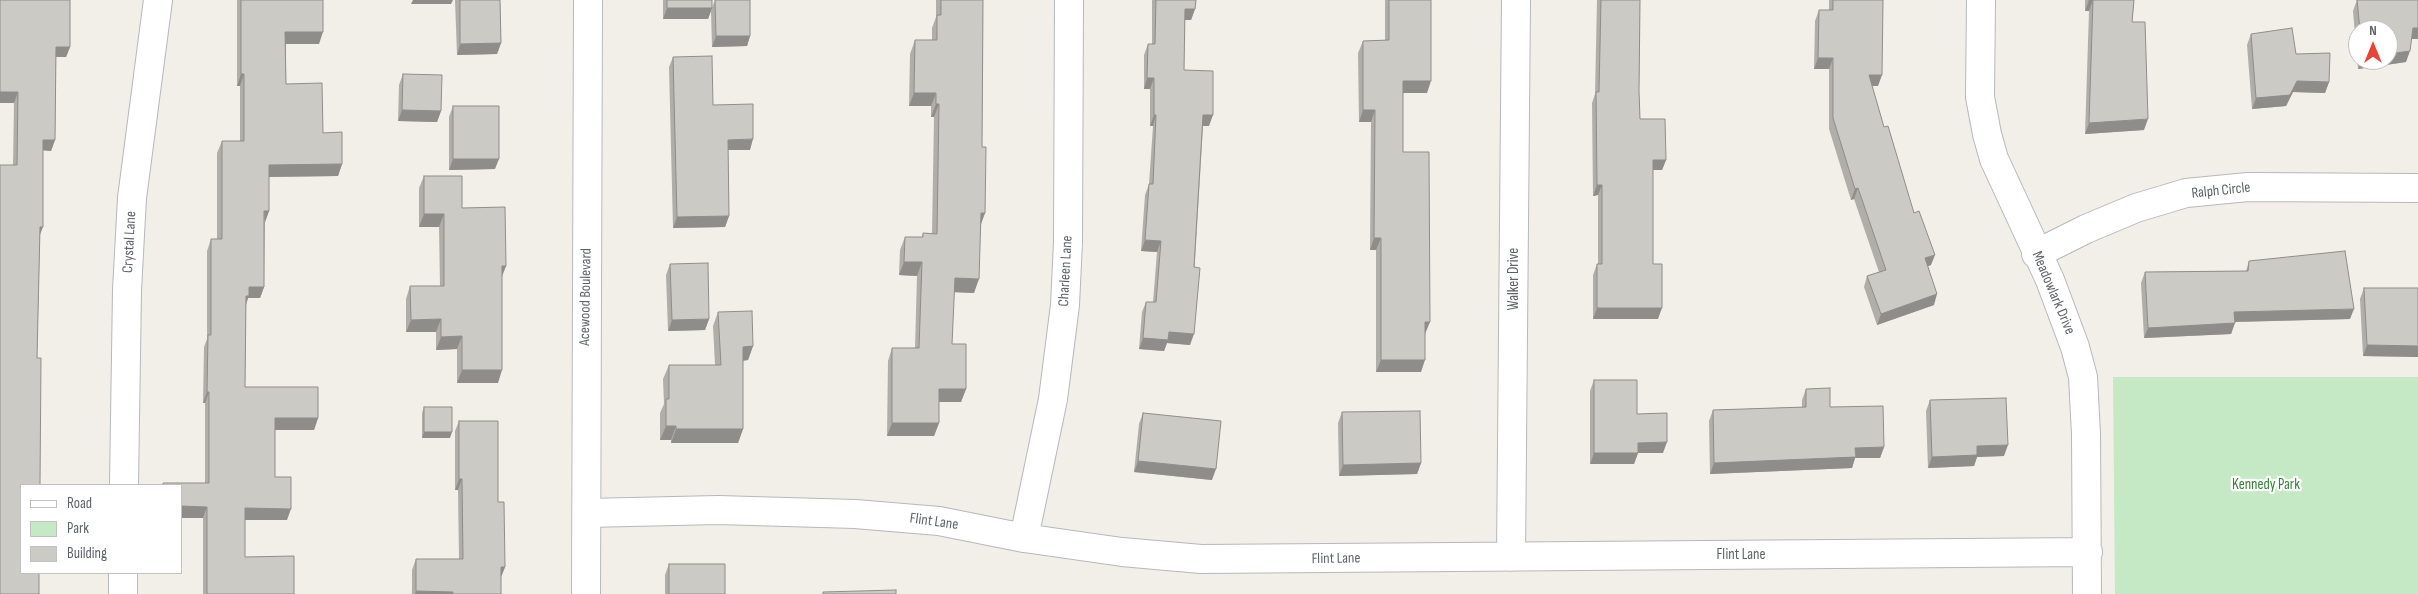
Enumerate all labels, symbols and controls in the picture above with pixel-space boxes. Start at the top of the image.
north arrow [2348,20,2398,70]
text: N [2369,22,2377,39]
street label: Ralph Circle [2191,179,2251,203]
street label: Crystal Lane [119,211,141,273]
street label: Charleen Lane [1055,235,1077,307]
street label: Acewood Boulevard [576,248,596,346]
street label: Walker Drive [1505,248,1523,310]
street label: Meadowlark Drive [2027,249,2079,337]
park label: Kennedy Park [2232,476,2300,494]
legend [20,484,182,574]
text: Road [67,494,92,513]
street label: Flint Lane [909,510,959,534]
text: Park [67,519,89,538]
text: Building [67,544,107,563]
street label: Flint Lane [1717,546,1765,564]
street label: Flint Lane [1311,550,1361,568]

